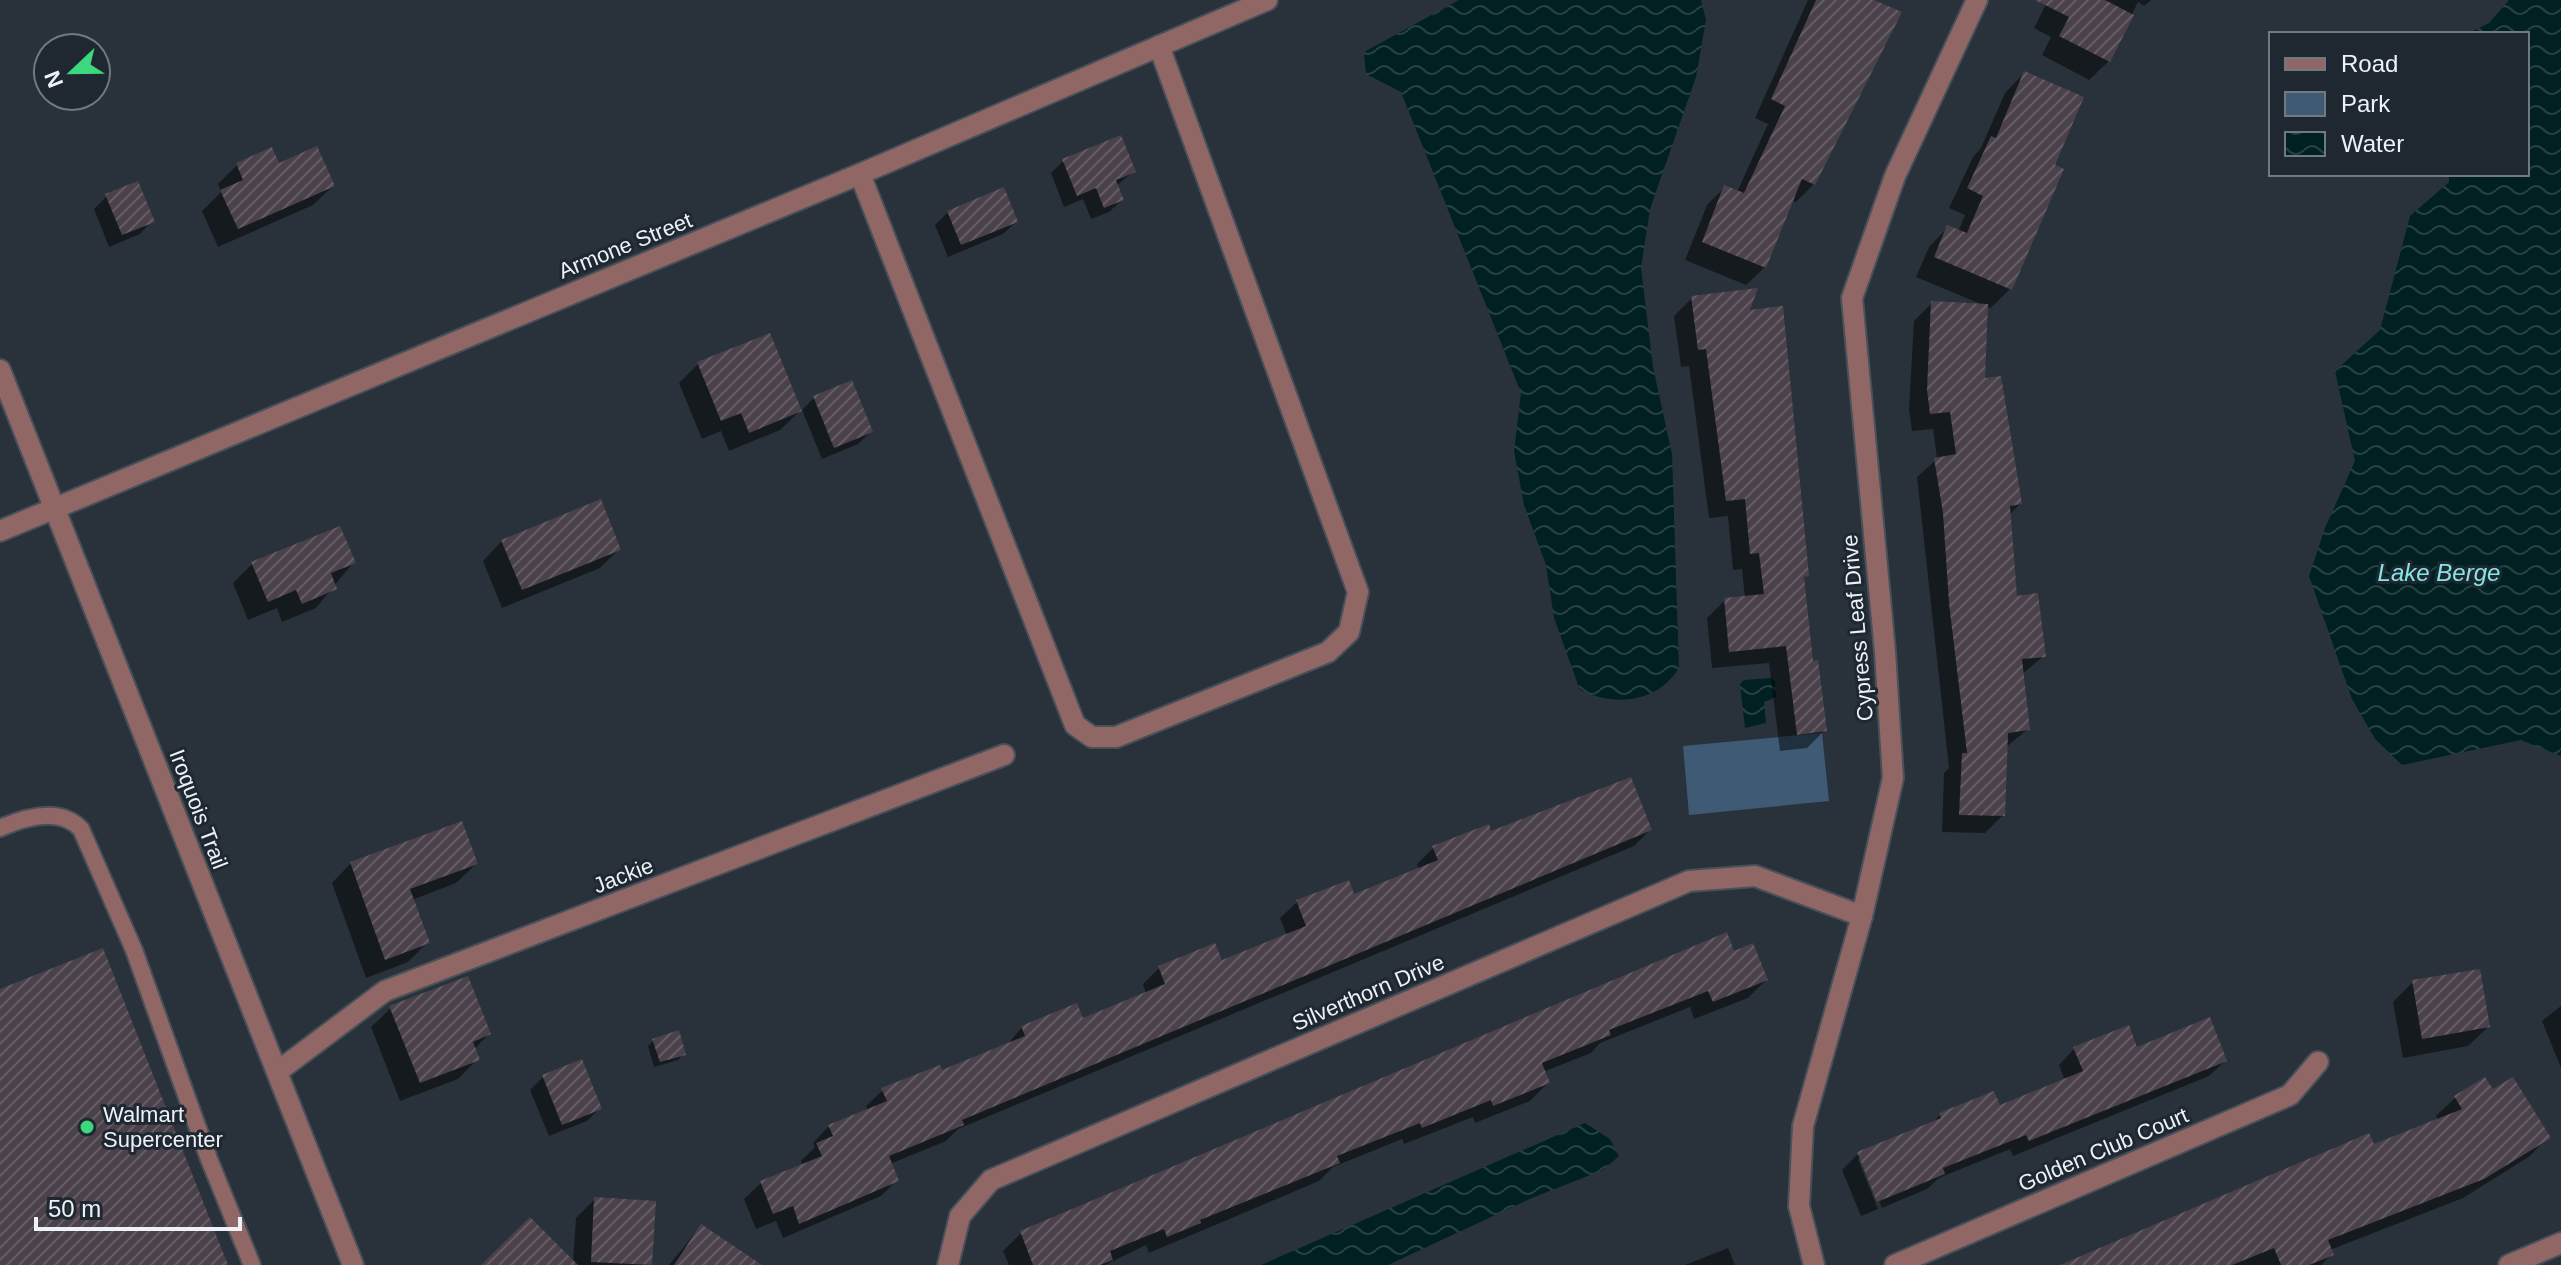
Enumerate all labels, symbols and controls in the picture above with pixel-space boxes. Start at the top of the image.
north arrow [32,32,112,112]
legend [2269,32,2529,176]
text: Road [2341,50,2398,77]
text: N [39,67,68,91]
text: Park [2341,90,2391,117]
text: Water [2341,130,2404,157]
street label: Armone Street [555,207,696,284]
street label: Cypress Leaf Drive [1837,534,1878,722]
water label: Lake Berge [2378,559,2500,586]
street label: Iroquois Trail [164,746,233,872]
street label: Jackie [590,853,657,898]
street label: Silverthorn Drive [1288,949,1448,1036]
place label: Walmart Supercenter [103,1102,223,1152]
street label: Golden Club Court [2014,1102,2192,1197]
marker: Walmart Supercenter [78,1118,96,1136]
scale bar [36,1181,240,1231]
text: 50 m [48,1195,101,1222]

